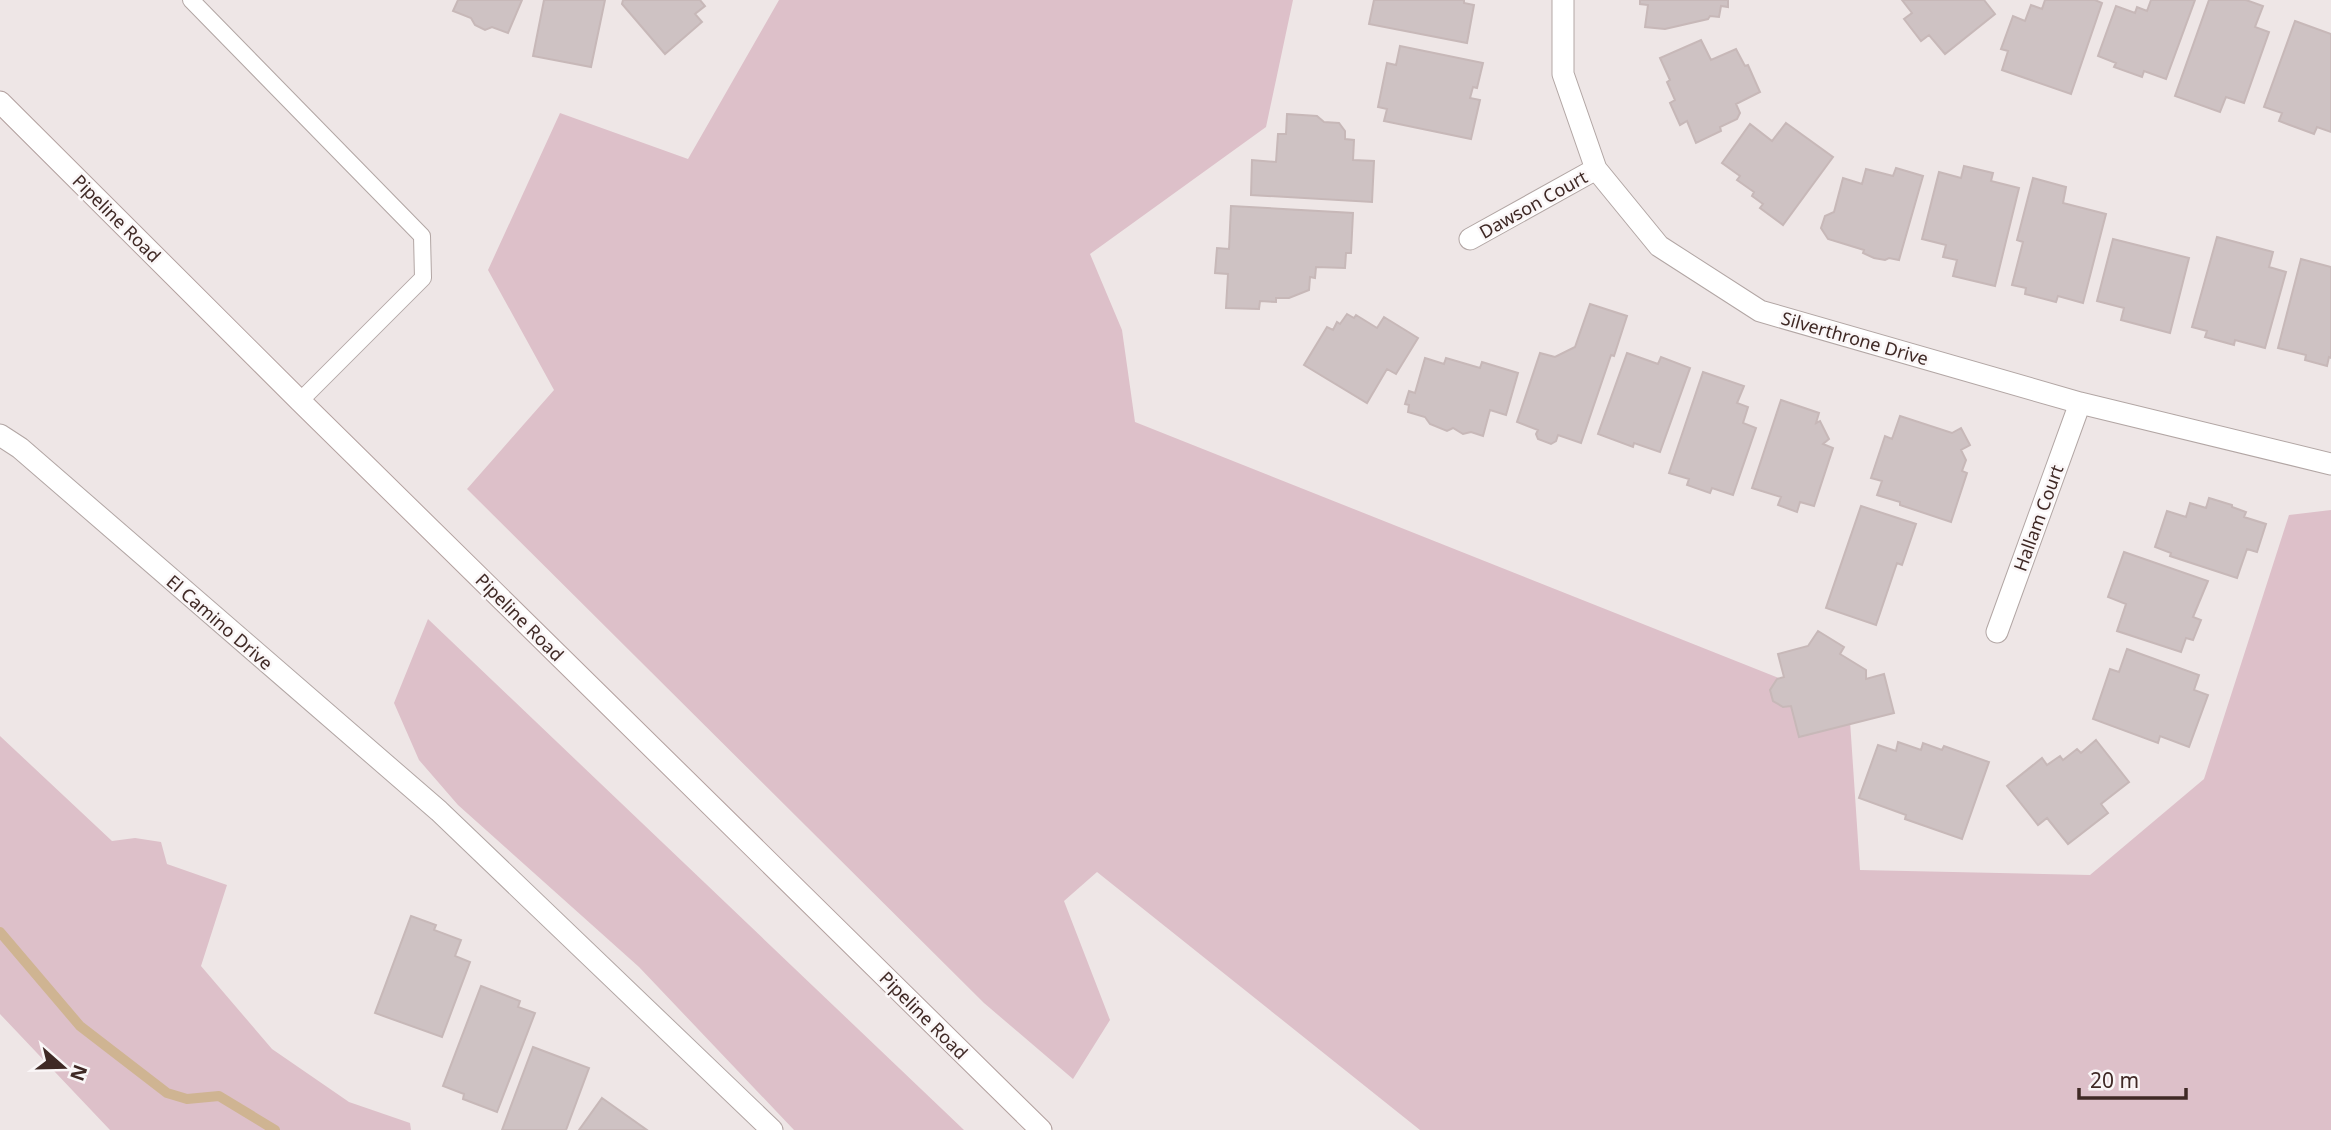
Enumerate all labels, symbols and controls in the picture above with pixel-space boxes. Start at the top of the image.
street label: Dawson Court [1475,164,1592,244]
street label: Pipeline Road [68,169,166,267]
street label: Silverthrone Drive [1779,306,1931,370]
street label: Hallam Court [2008,461,2069,575]
street label: Pipeline Road [471,568,569,666]
street label: El Camino Drive [162,569,278,675]
street label: Pipeline Road [875,966,973,1064]
north arrow [28,1032,98,1102]
scale bar [2079,1056,2186,1100]
text: N [64,1061,94,1085]
text: 20 m [2090,1066,2139,1094]

